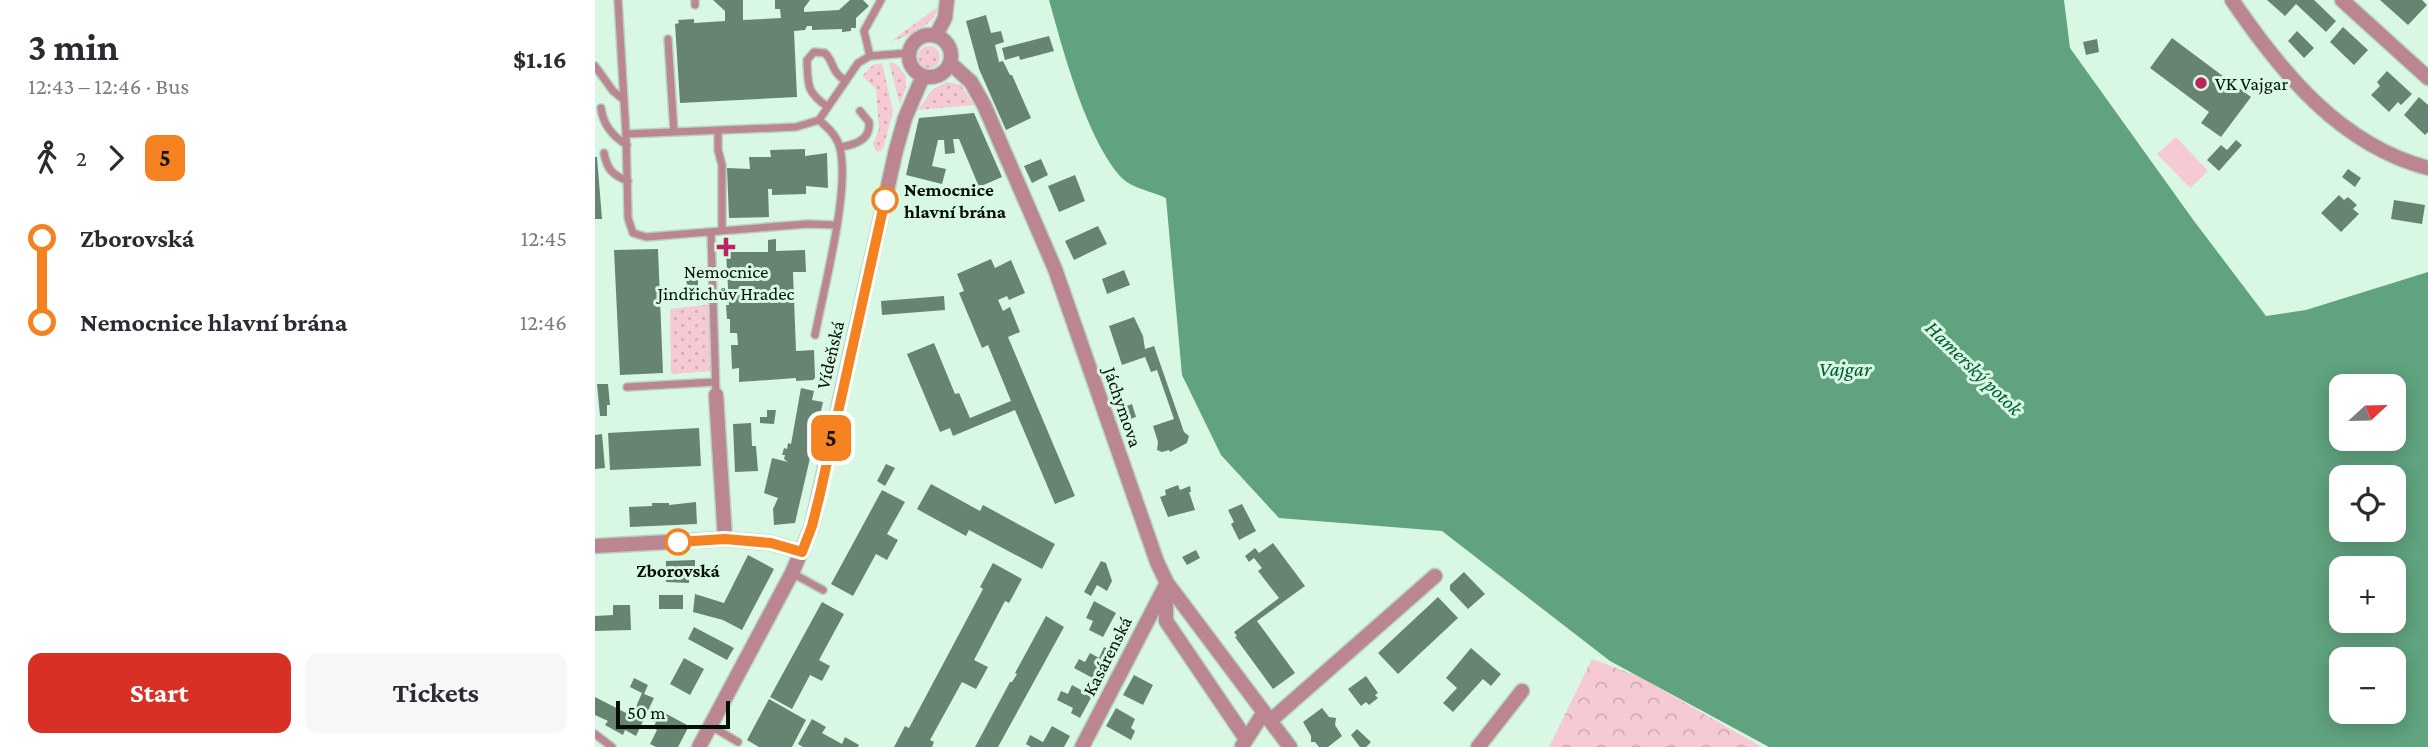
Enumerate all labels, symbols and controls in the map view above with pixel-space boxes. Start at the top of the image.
text: 3 min [28,26,119,68]
text: $1.16 [513,45,567,74]
text: 12:43 – 12:46 · Bus [28,73,189,99]
place label: VK Vajgar [2215,73,2289,95]
marker: VK Vajgar [2193,75,2209,91]
icon: walk [28,139,66,177]
icon: forward [97,139,135,177]
text: 5 [159,144,171,171]
text: 2 [76,145,87,171]
place label: Nemocnice hlavní brána [904,179,1007,222]
marker: Nemocnice hlavní brána [872,187,898,213]
text: Zborovská [80,224,194,253]
text: 12:45 [521,225,567,251]
marker: Nemocnice Jindřichův Hradec [716,237,736,257]
place label: Nemocnice Jindřichův Hradec [656,261,795,304]
text: Nemocnice hlavní brána [80,308,347,337]
text: 12:46 [520,309,567,335]
water label: Hamerský potok [1920,316,2028,421]
street label: Vídeňská [812,319,848,391]
water label: Vajgar [1819,357,1872,381]
street label: Jáchymova [1099,362,1147,450]
north arrow [2329,374,2406,452]
map controls [2329,374,2406,724]
line badge: 5 [808,415,854,461]
text: 5 [825,424,837,451]
button: locate [2329,465,2406,542]
marker: Zborovská [665,529,691,555]
button: + [2329,556,2406,633]
place label: Zborovská [636,560,721,581]
street label: Kasárenská [1078,613,1136,699]
button: − [2329,647,2406,724]
button: Start [28,653,291,733]
button: Tickets [305,653,567,733]
scale bar [616,698,730,730]
text: 50 m [627,702,666,723]

